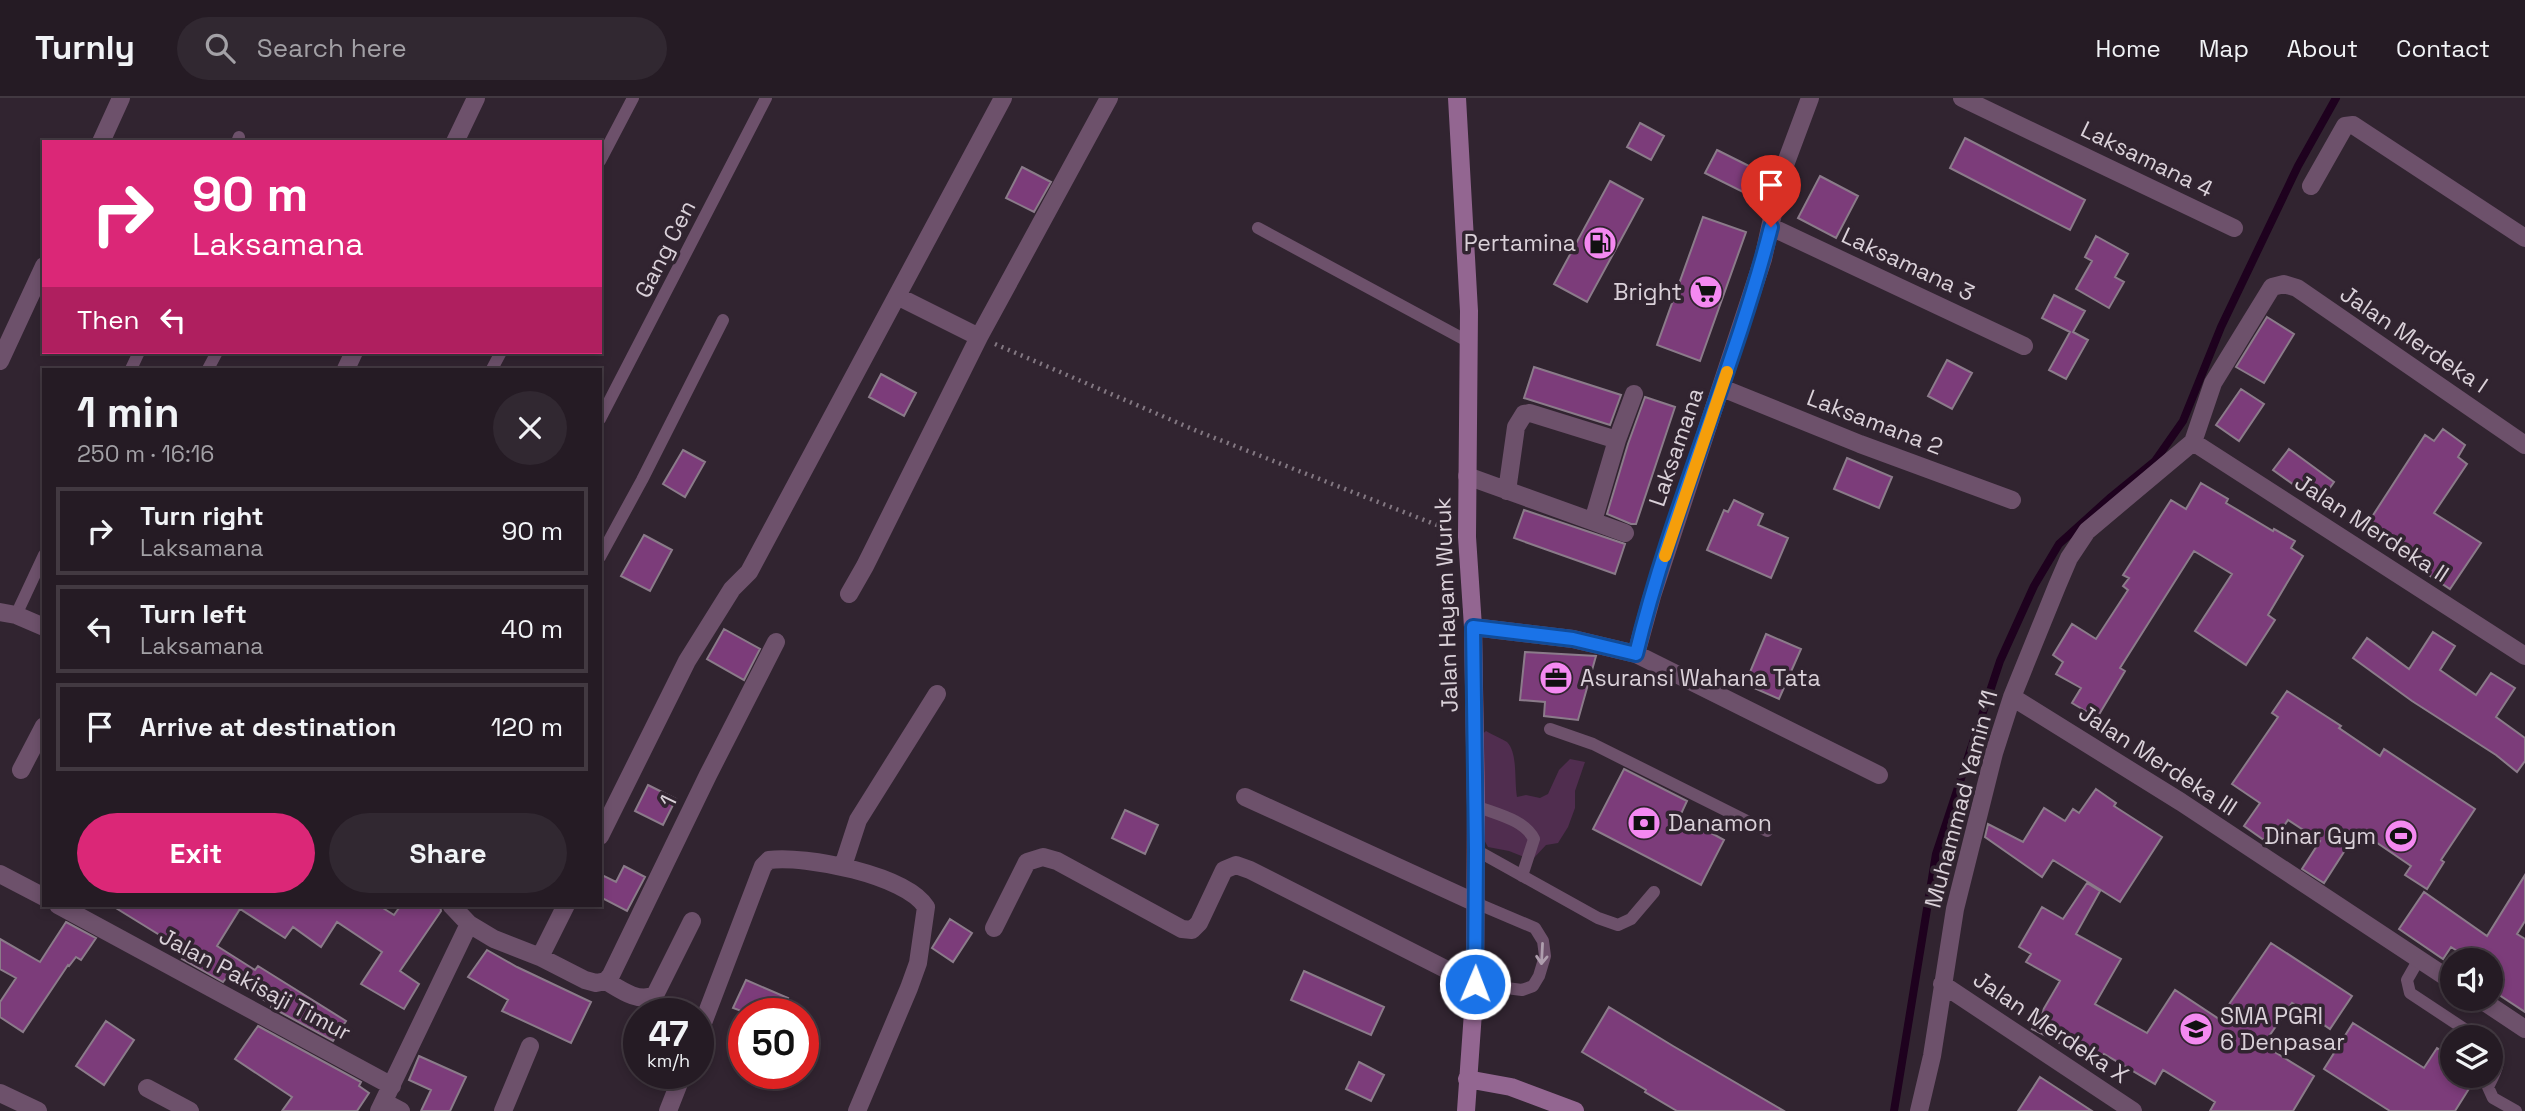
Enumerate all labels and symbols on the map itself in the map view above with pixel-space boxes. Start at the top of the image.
street label: Laksamana 4 [2076,114,2218,204]
pin [1741,155,1801,227]
street label: Gang Cen [628,195,702,303]
street label: Laksamana 3 [1837,220,1979,308]
fuel station icon: Pertamina [1581,224,1619,262]
place label: Pertamina [1464,228,1576,258]
supermarket icon: Bright [1687,273,1725,311]
place label: Bright [1613,277,1682,307]
street label: Jalan Merdeka I [2334,278,2494,400]
street label: Laksamana 2 [1803,382,1947,462]
street label: Laksamana [1642,384,1710,510]
street label: Jalan Merdeka II [2289,467,2455,589]
street label: Jalan Hayam Wuruk [1427,497,1465,713]
office icon: Asuransi Wahana Tata [1537,659,1575,697]
place label: Asuransi Wahana Tata [1580,663,1821,693]
street label: Muhammad Yamin 11 [1917,687,2005,911]
street label: Jalan Merdeka III [2073,697,2243,823]
street label: 1 [652,790,684,812]
bank icon: Danamon [1625,804,1663,842]
place label: Danamon [1668,808,1772,838]
sports icon: Dinar Gym [2382,817,2420,855]
place label: Dinar Gym [2264,821,2376,851]
street label: Jalan Pakisaji Timur [154,921,356,1047]
one-way arrow [1536,942,1549,965]
position arrow [1438,947,1512,1021]
street label: Jalan Merdeka X [1967,964,2135,1090]
speed limit sign: 50 [728,998,819,1089]
place label: SMA PGRI 6 Denpasar [2220,1001,2345,1057]
school or university icon: SMA PGRI 6 Denpasar [2177,1010,2215,1048]

